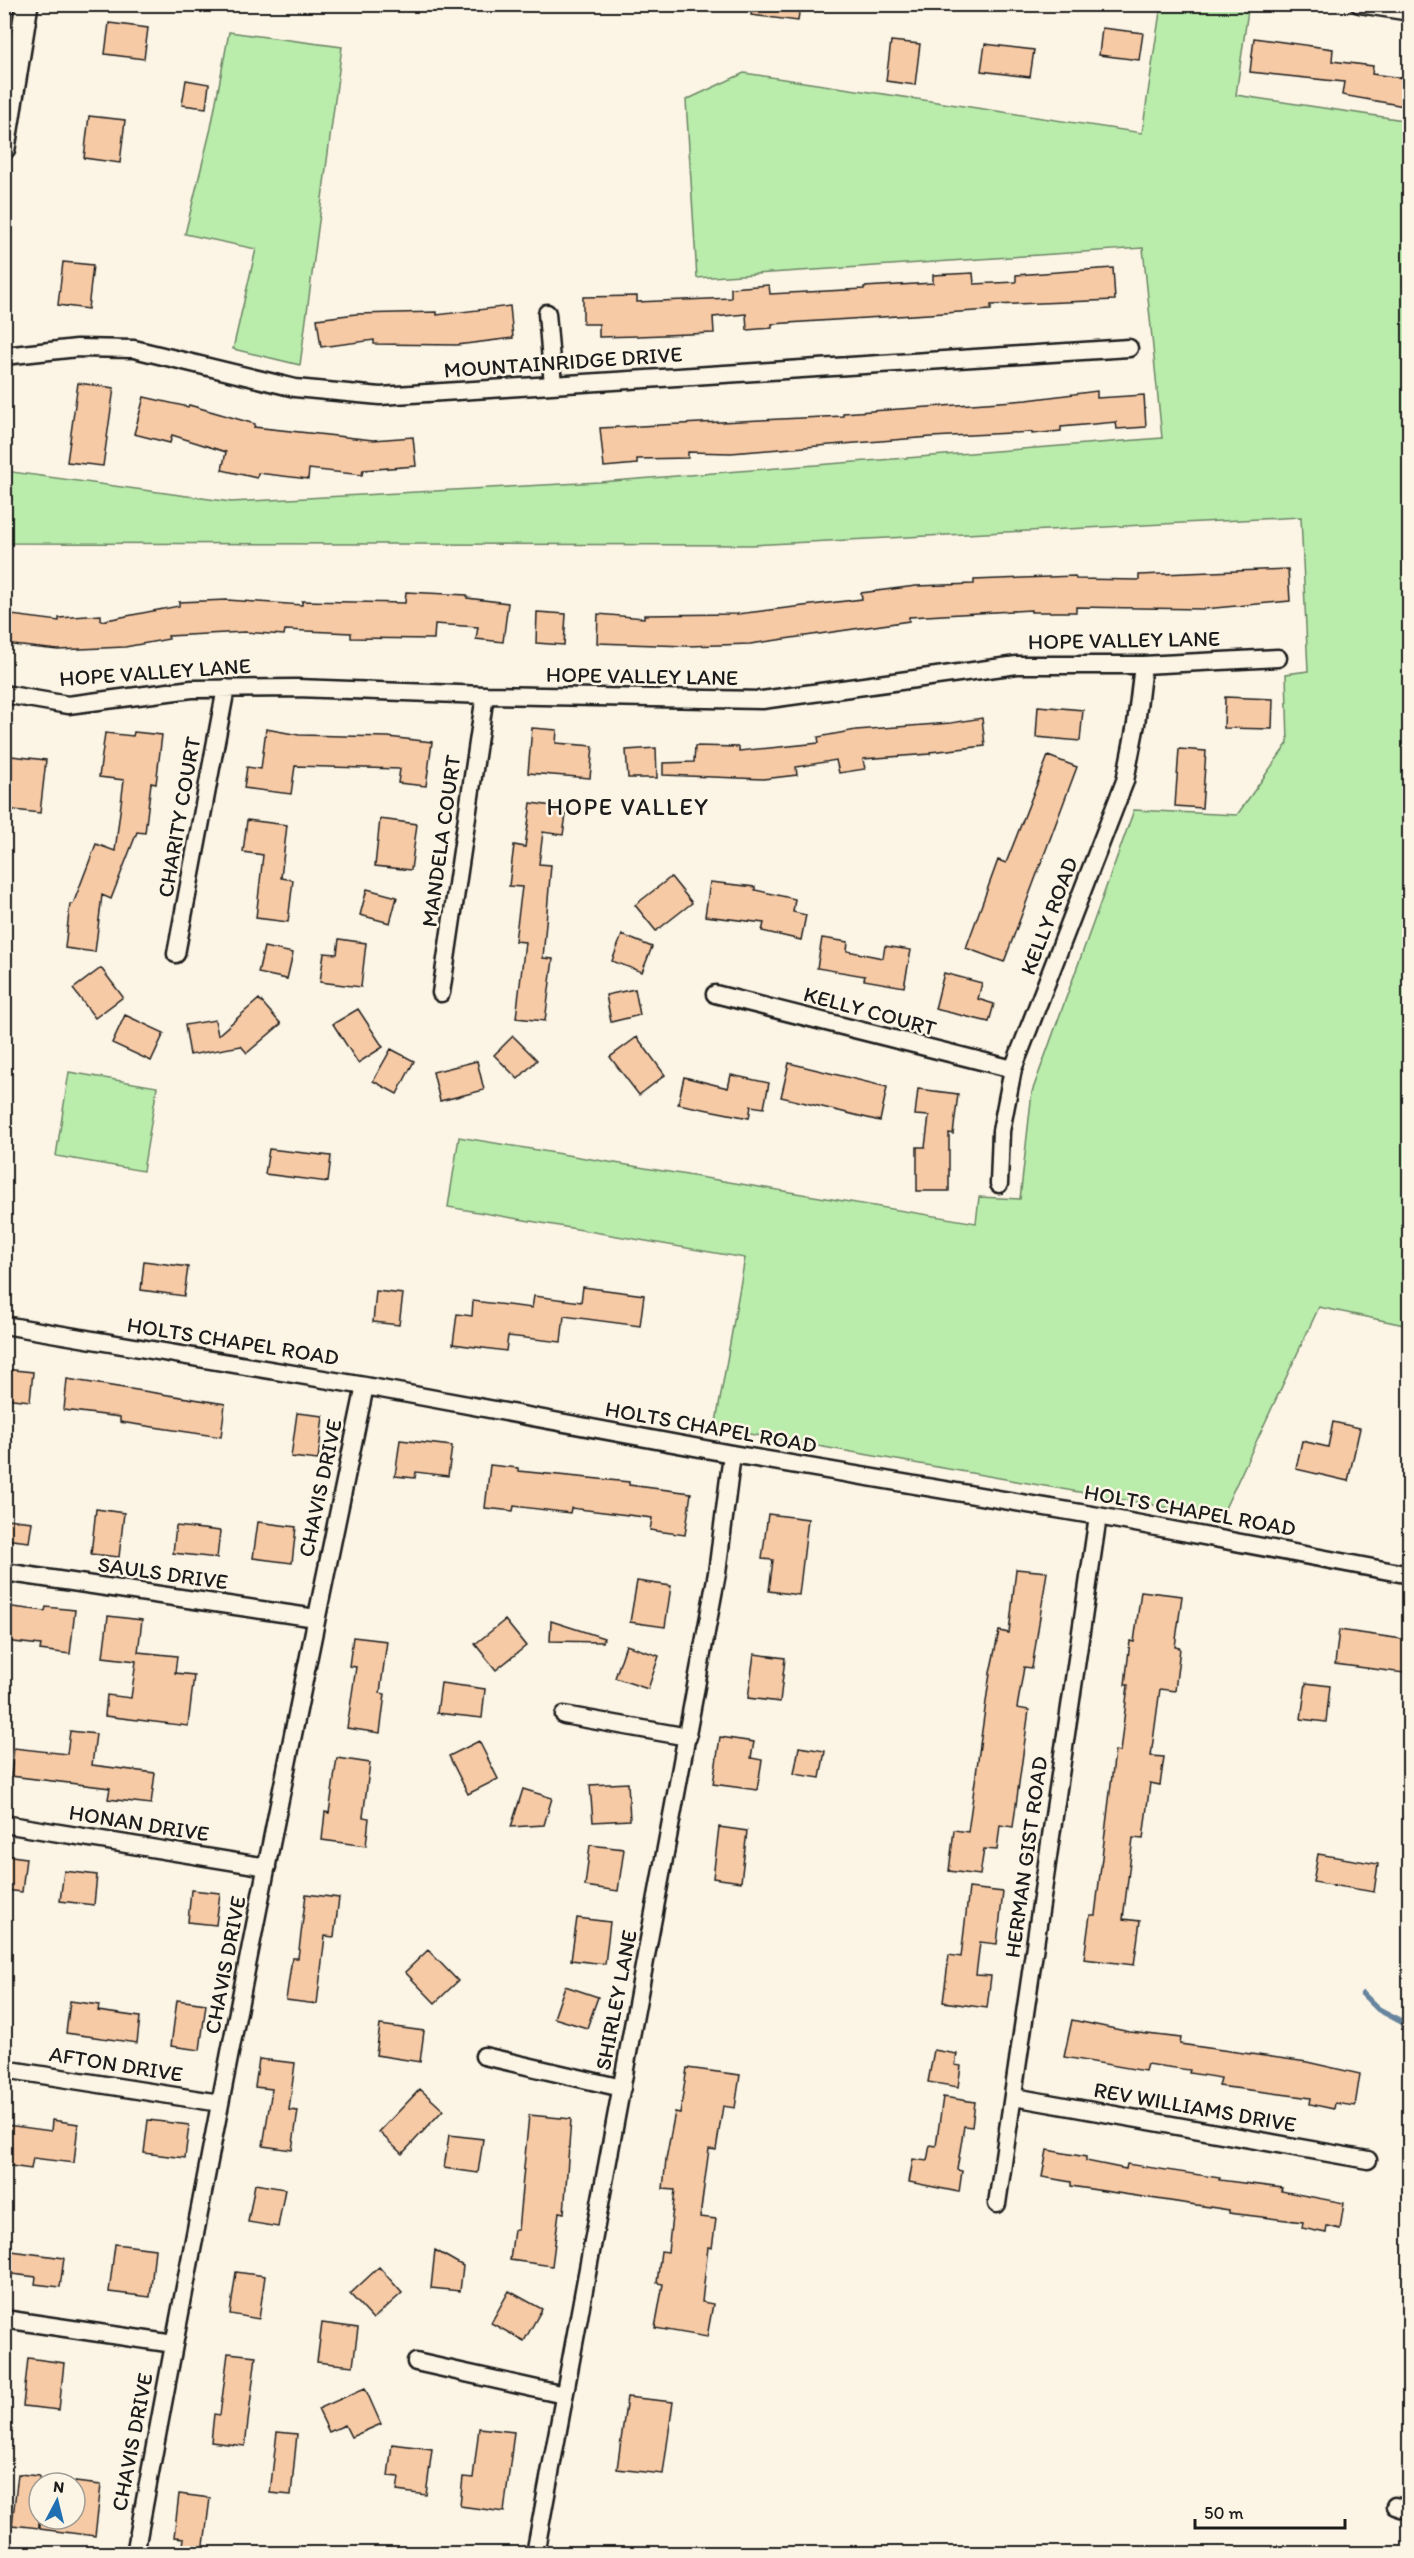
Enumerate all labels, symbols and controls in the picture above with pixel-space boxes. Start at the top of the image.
street label: MOUNTAINRIDGE DRIVE [443,340,683,384]
street label: HOPE VALLEY LANE [1028,625,1220,655]
street label: HOPE VALLEY LANE [58,652,252,692]
street label: HOPE VALLEY LANE [546,661,738,691]
street label: CHARITY COURT [152,734,207,899]
street label: MANDELA COURT [416,752,467,929]
district label: HOPE VALLEY [547,792,709,821]
street label: KELLY ROAD [1014,853,1084,979]
street label: KELLY COURT [801,980,940,1042]
street label: HOLTS CHAPEL ROAD [125,1311,341,1371]
street label: HOLTS CHAPEL ROAD [603,1395,819,1459]
street label: CHAVIS DRIVE [292,1417,348,1559]
street label: HOLTS CHAPEL ROAD [1082,1478,1298,1542]
street label: SAULS DRIVE [96,1551,230,1595]
street label: HERMAN GIST ROAD [998,1754,1054,1960]
street label: HONAN DRIVE [67,1799,211,1847]
street label: CHAVIS DRIVE [198,1894,252,2036]
street label: SHIRLEY LANE [589,1928,643,2072]
street label: AFTON DRIVE [47,2040,185,2088]
street label: REV WILLIAMS DRIVE [1092,2076,1298,2138]
street label: CHAVIS DRIVE [105,2371,159,2513]
north arrow [27,2471,87,2531]
text: N [52,2477,65,2497]
scale bar [1195,2492,1345,2530]
text: 50 m [1204,2502,1244,2524]

